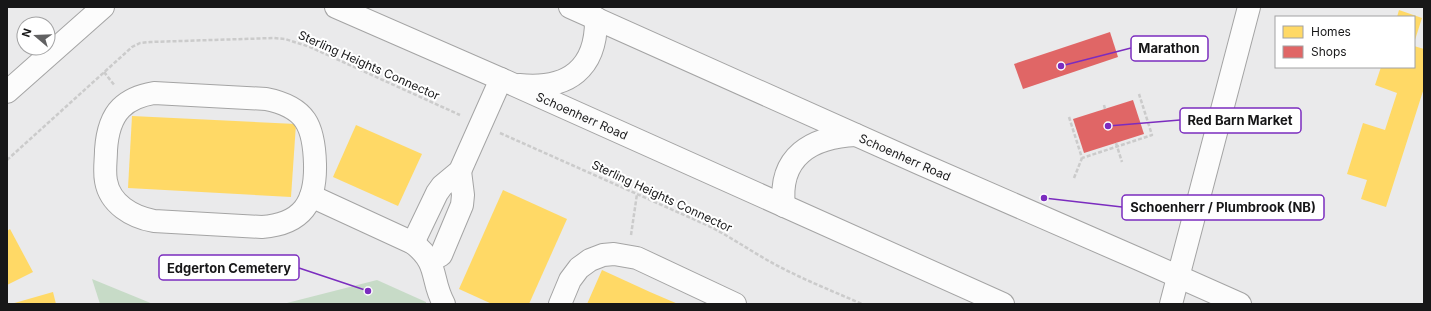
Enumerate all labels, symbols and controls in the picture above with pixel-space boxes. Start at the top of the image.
north arrow [16,16,56,56]
legend [1275,16,1415,68]
text: Homes [1311,24,1351,39]
text: N [19,26,35,39]
street label: Sterling Heights Connector [296,27,442,103]
callout: Marathon [1131,36,1208,61]
text: Marathon [1138,40,1200,56]
text: Shops [1311,44,1347,59]
street label: Schoenherr Road [534,88,630,142]
callout: Red Barn Market [1180,108,1301,133]
text: Red Barn Market [1187,112,1293,128]
street label: Schoenherr Road [857,130,953,184]
street label: Sterling Heights Connector [589,157,735,235]
callout: Schoenherr / Plumbrook (NB) [1122,195,1324,220]
text: Schoenherr / Plumbrook (NB) [1130,199,1316,215]
callout: Edgerton Cemetery [159,255,299,280]
text: Edgerton Cemetery [167,260,291,276]

